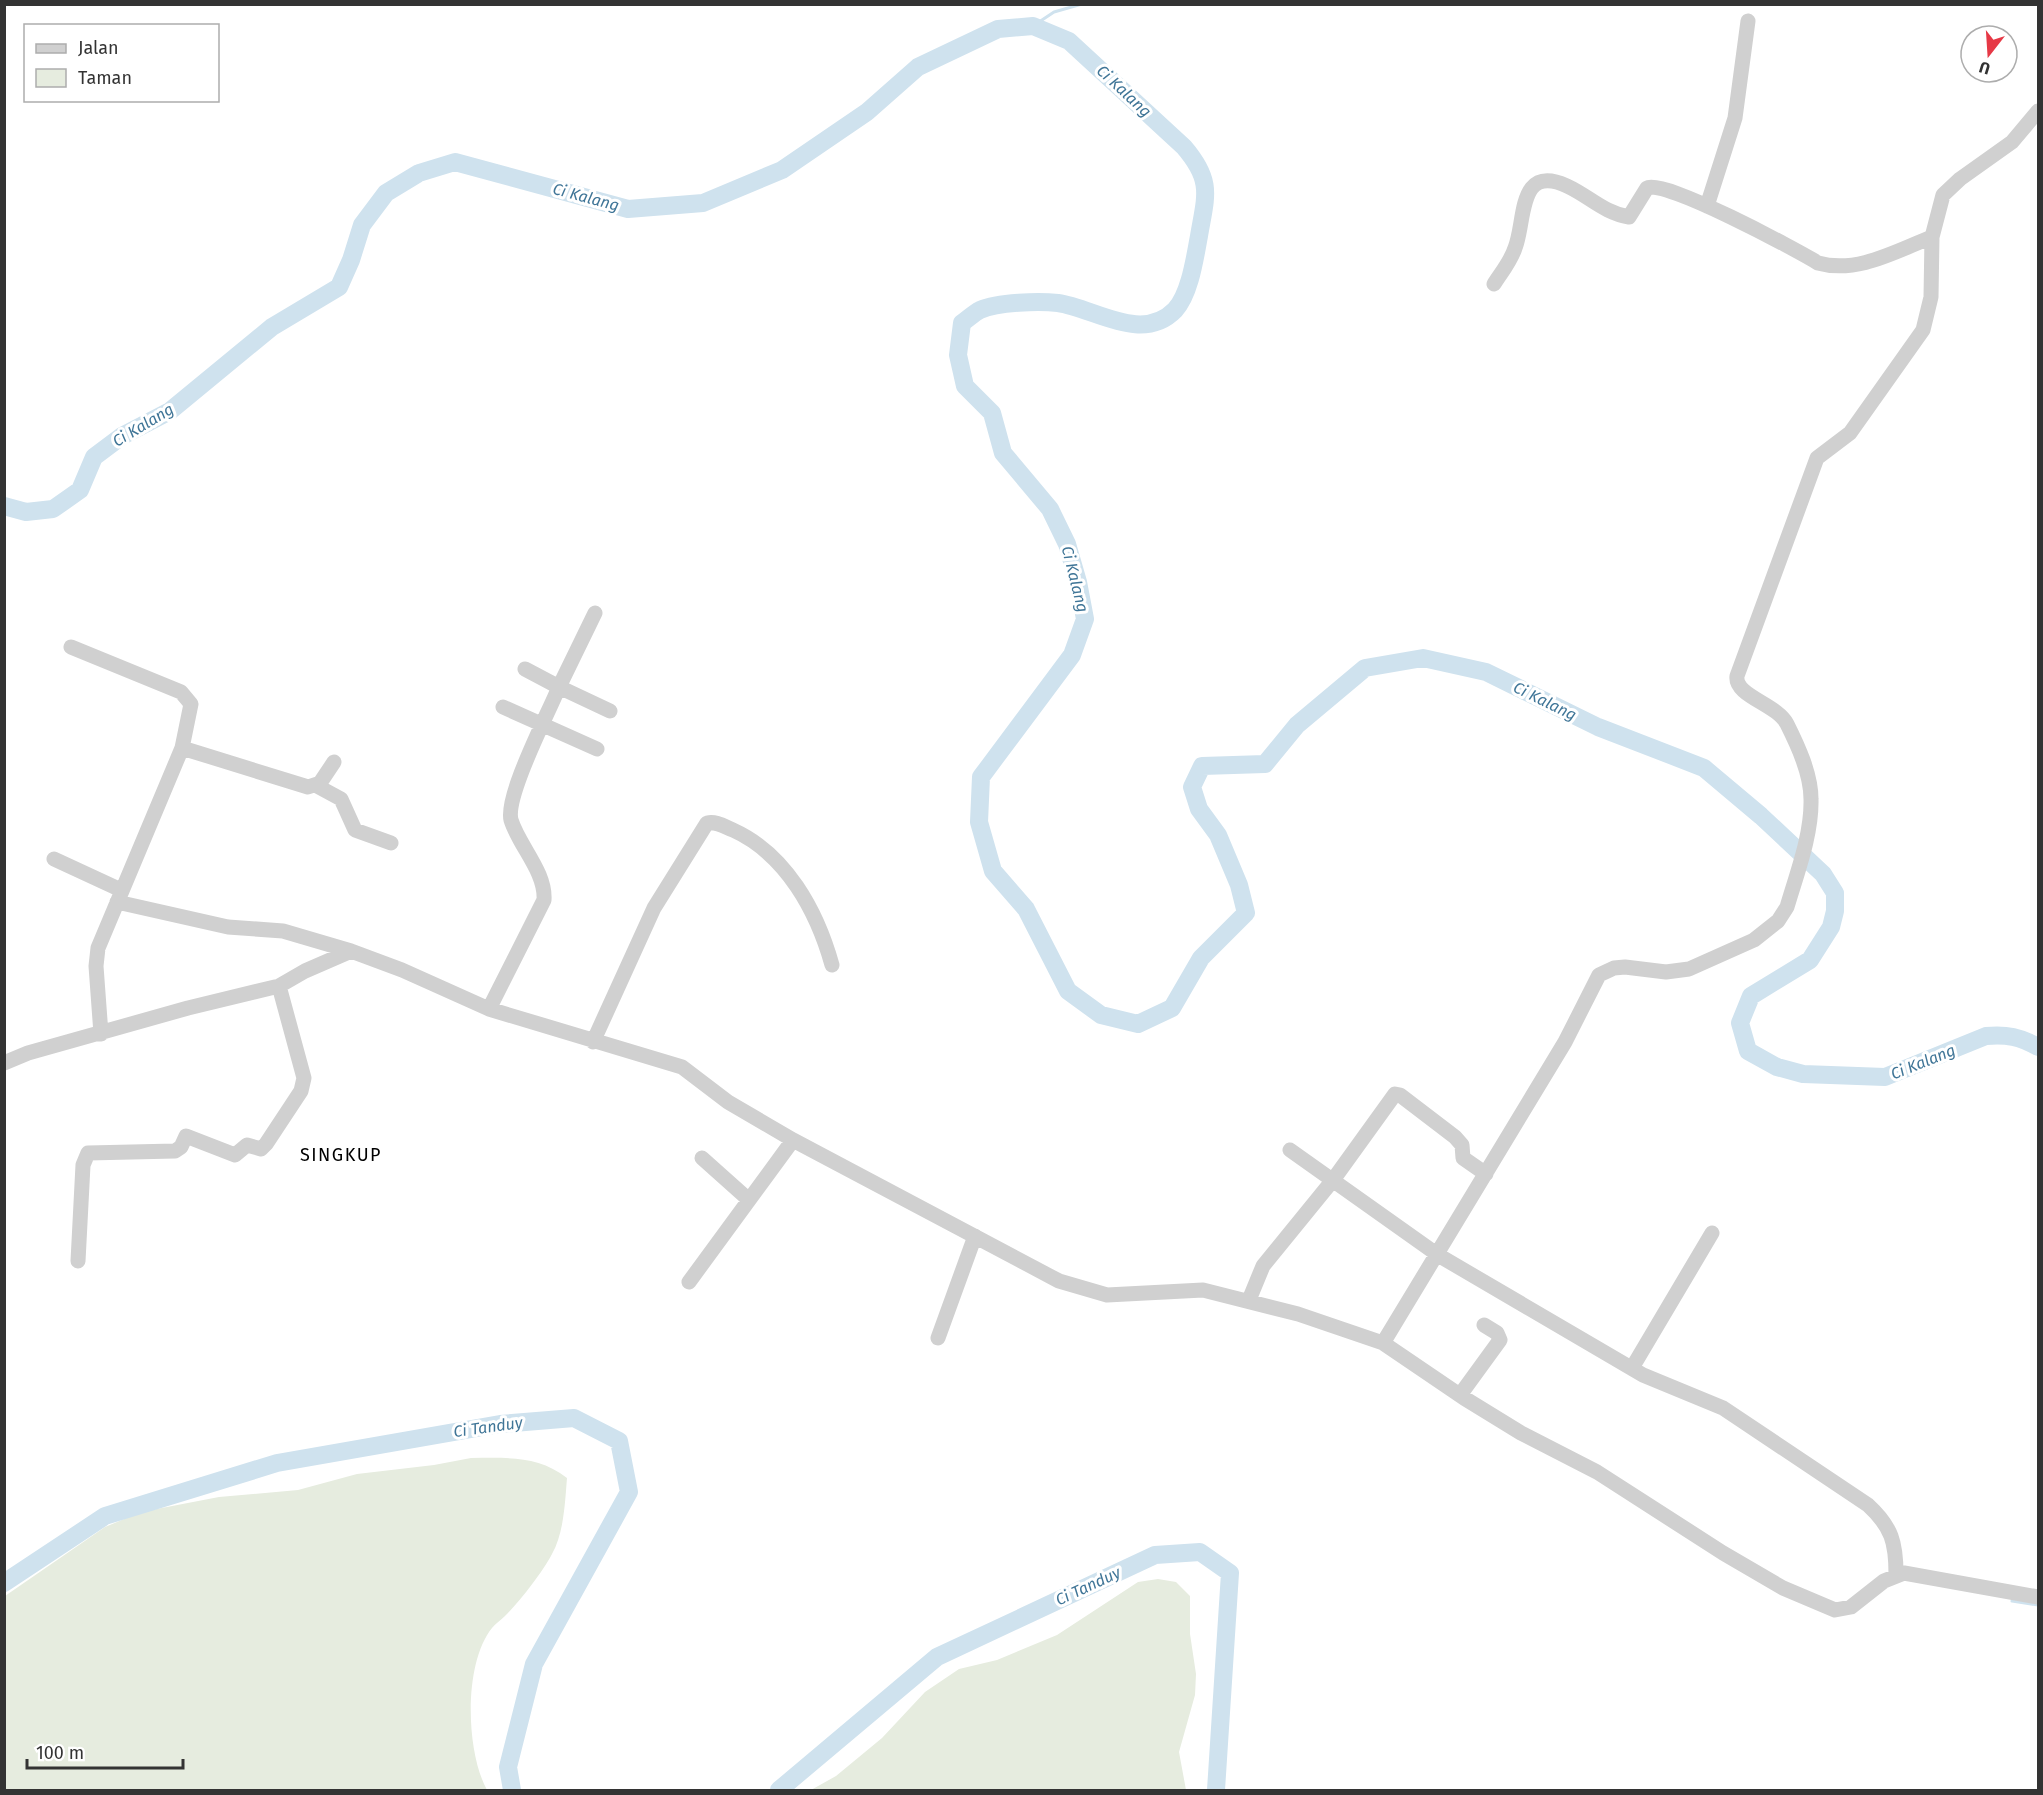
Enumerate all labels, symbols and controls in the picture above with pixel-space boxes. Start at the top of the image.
legend [24,24,219,102]
north arrow [1959,24,2019,84]
text: Jalan [78,37,119,59]
text: U [1977,57,1993,78]
water label: Ci Kalang [1093,61,1155,121]
text: Taman [78,67,132,89]
water label: Ci Kalang [551,179,621,215]
water label: Ci Kalang [109,399,177,451]
water label: Ci Kalang [1058,544,1092,614]
water label: Ci Kalang [1510,678,1580,724]
water label: Ci Kalang [1888,1040,1958,1084]
district label: SINGKUP [300,1144,382,1166]
water label: Ci Tanduy [452,1413,525,1441]
water label: Ci Tanduy [1052,1562,1125,1609]
scale bar [27,1732,183,1770]
text: 100 m [36,1742,84,1764]

